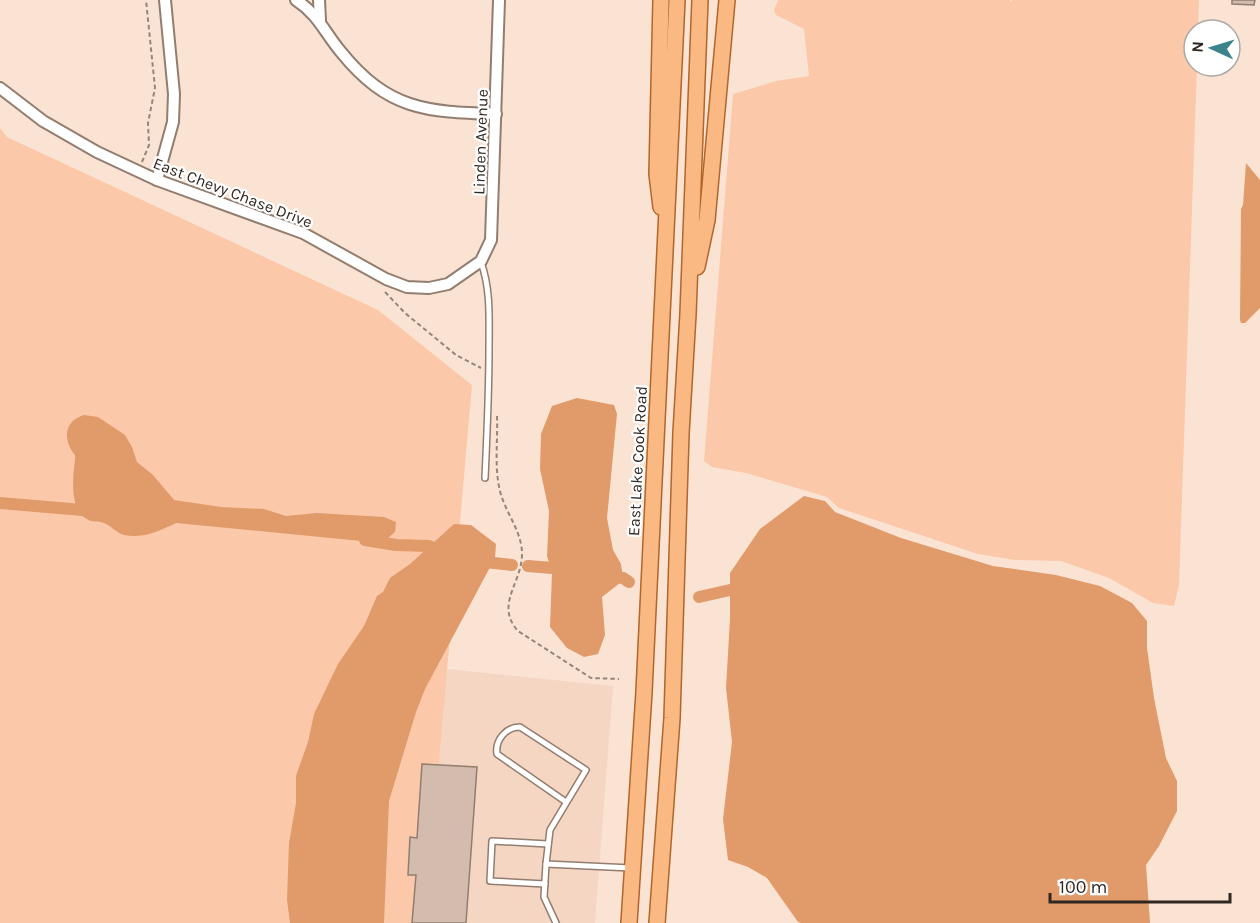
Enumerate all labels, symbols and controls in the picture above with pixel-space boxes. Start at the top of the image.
north arrow [1182,18,1242,78]
text: N [1188,41,1207,53]
street label: Linden Avenue [469,89,492,195]
street label: East Chevy Chase Drive [150,153,315,232]
street label: East Lake Cook Road [624,385,651,537]
scale bar [1050,866,1230,904]
text: 100 m [1059,876,1107,898]

